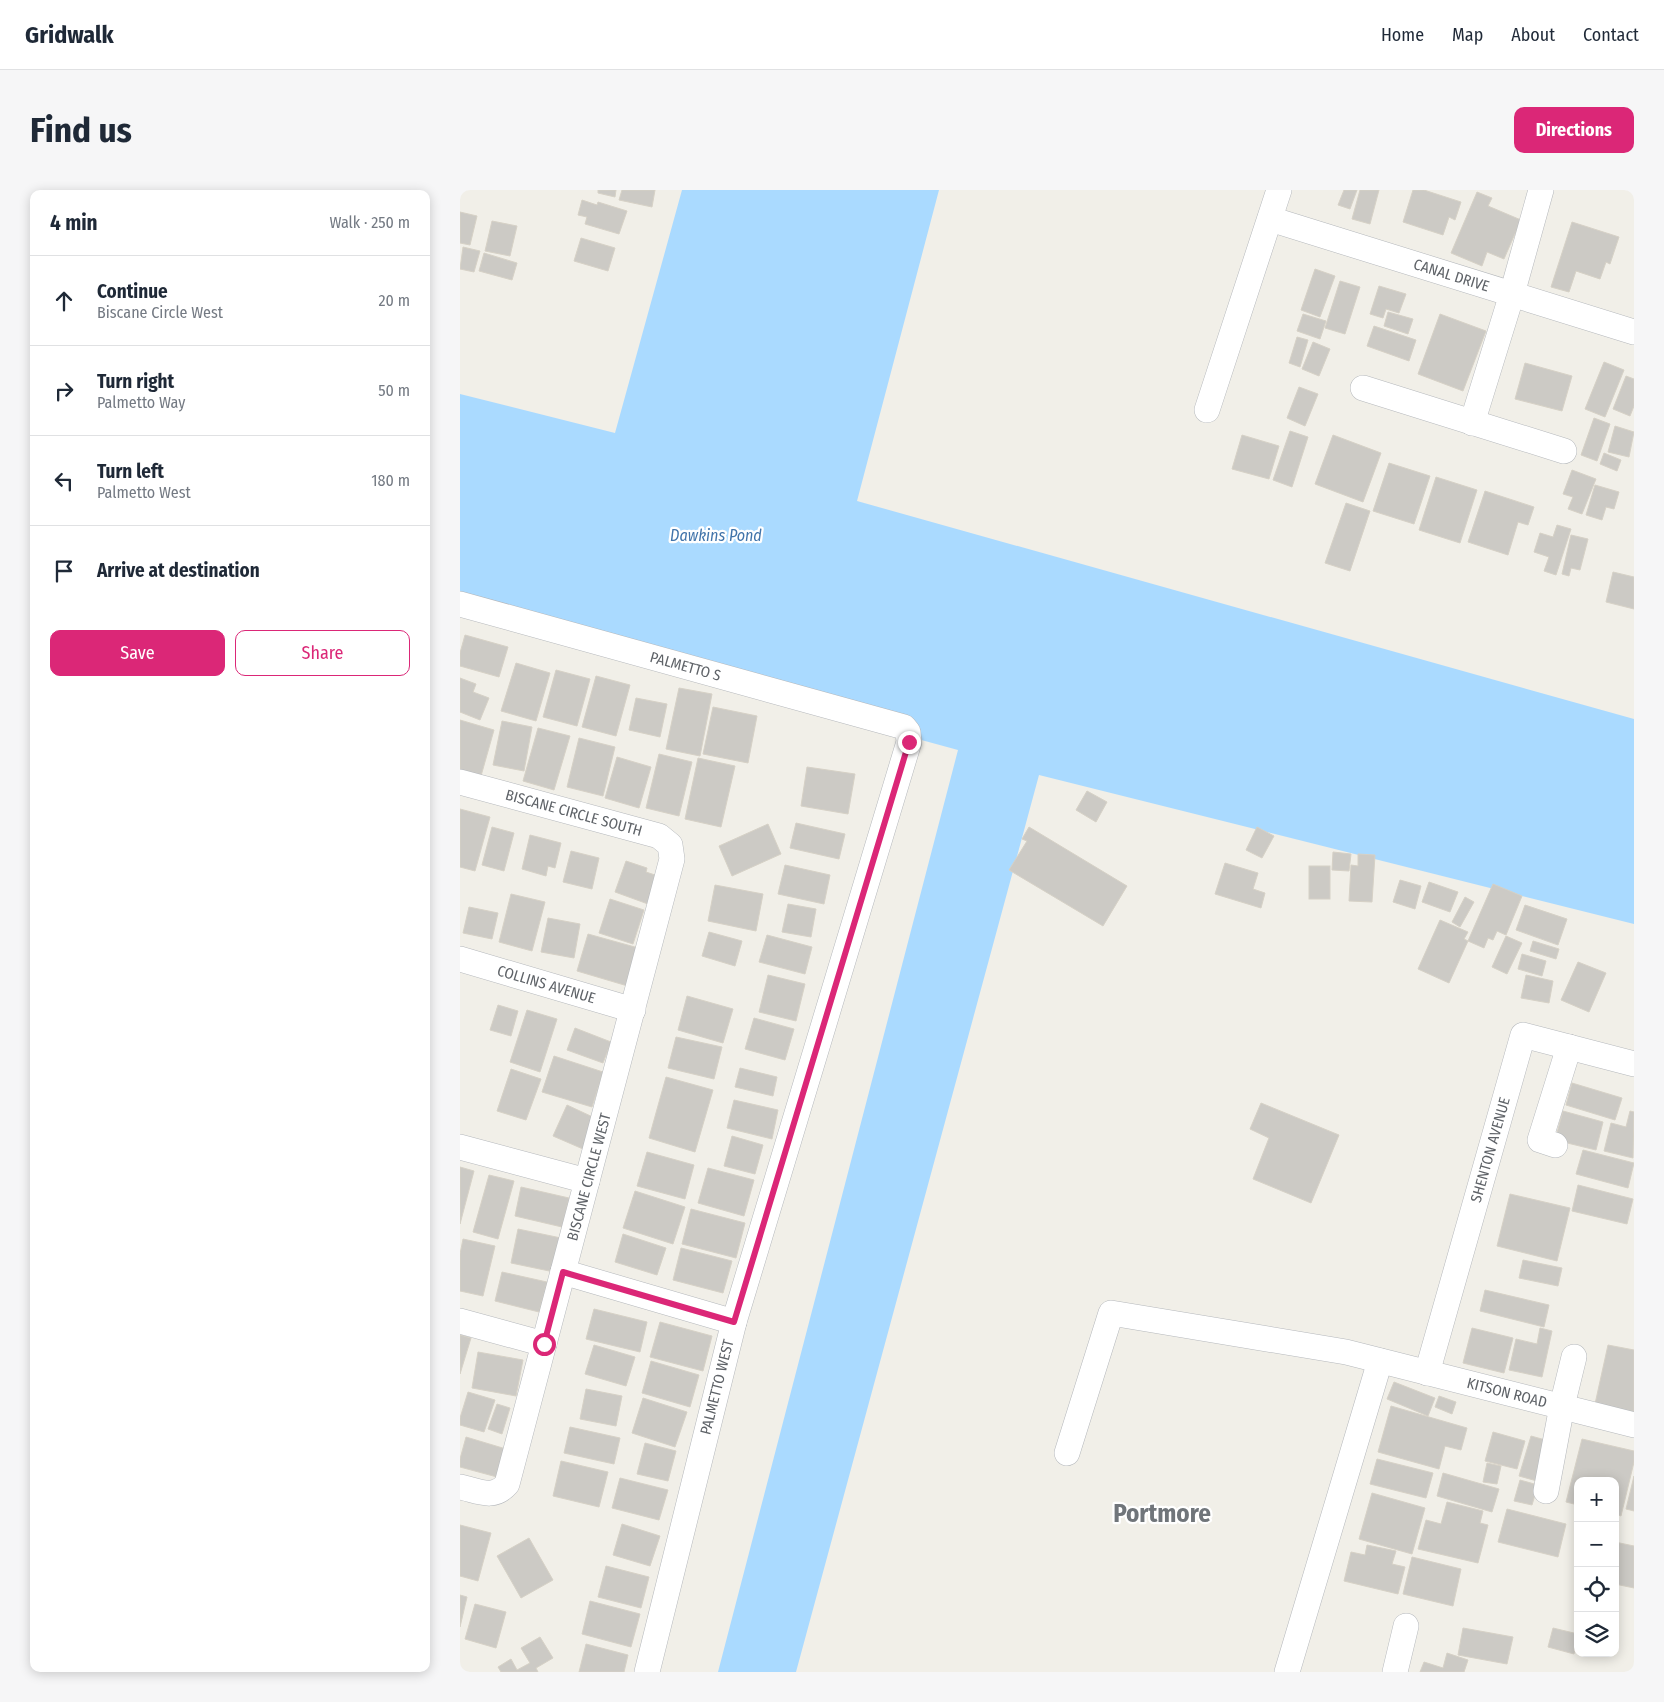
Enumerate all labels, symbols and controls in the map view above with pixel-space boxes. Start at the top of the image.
text: Gridwalk [25,21,114,49]
text: Home [1381,24,1424,46]
text: Map [1452,24,1483,46]
text: About [1511,24,1555,46]
text: Contact [1583,24,1639,46]
button: Directions [1514,107,1634,153]
text: Find us [30,109,132,151]
text: 4 min [50,210,98,236]
text: Walk · 250 m [329,213,410,232]
street label: CANAL DRIVE [1411,255,1491,296]
text: Continue [97,280,168,303]
icon: ahead [50,287,78,315]
text: 20 m [379,291,410,310]
text: Biscane Circle West [97,303,223,322]
text: Turn right [97,370,174,393]
icon: right [50,377,78,405]
text: 50 m [378,381,410,400]
text: Palmetto Way [97,393,185,412]
text: Turn left [97,460,164,483]
icon: left [50,467,78,495]
text: 180 m [371,471,410,490]
text: Palmetto West [97,483,191,502]
water label: Dawkins Pond [670,526,762,545]
icon: arrive [50,557,78,585]
text: Arrive at destination [97,559,260,582]
button: Save [50,630,225,676]
button: Share [235,630,410,676]
street label: PALMETTO S [648,648,723,685]
route end [898,731,921,754]
street label: BISCANE CIRCLE SOUTH [503,786,644,840]
street label: COLLINS AVENUE [495,961,598,1007]
street label: SHENTON AVENUE [1467,1095,1514,1204]
street label: BISCANE CIRCLE WEST [563,1111,615,1243]
route start [533,1333,556,1356]
street label: PALMETTO WEST [696,1337,738,1436]
street label: KITSON ROAD [1465,1374,1549,1412]
map controls [1574,1477,1619,1657]
button: + [1574,1477,1619,1522]
district label: Portmore [1113,1499,1211,1529]
button: − [1574,1522,1619,1567]
button: locate [1574,1567,1619,1612]
button: layers [1574,1612,1619,1657]

